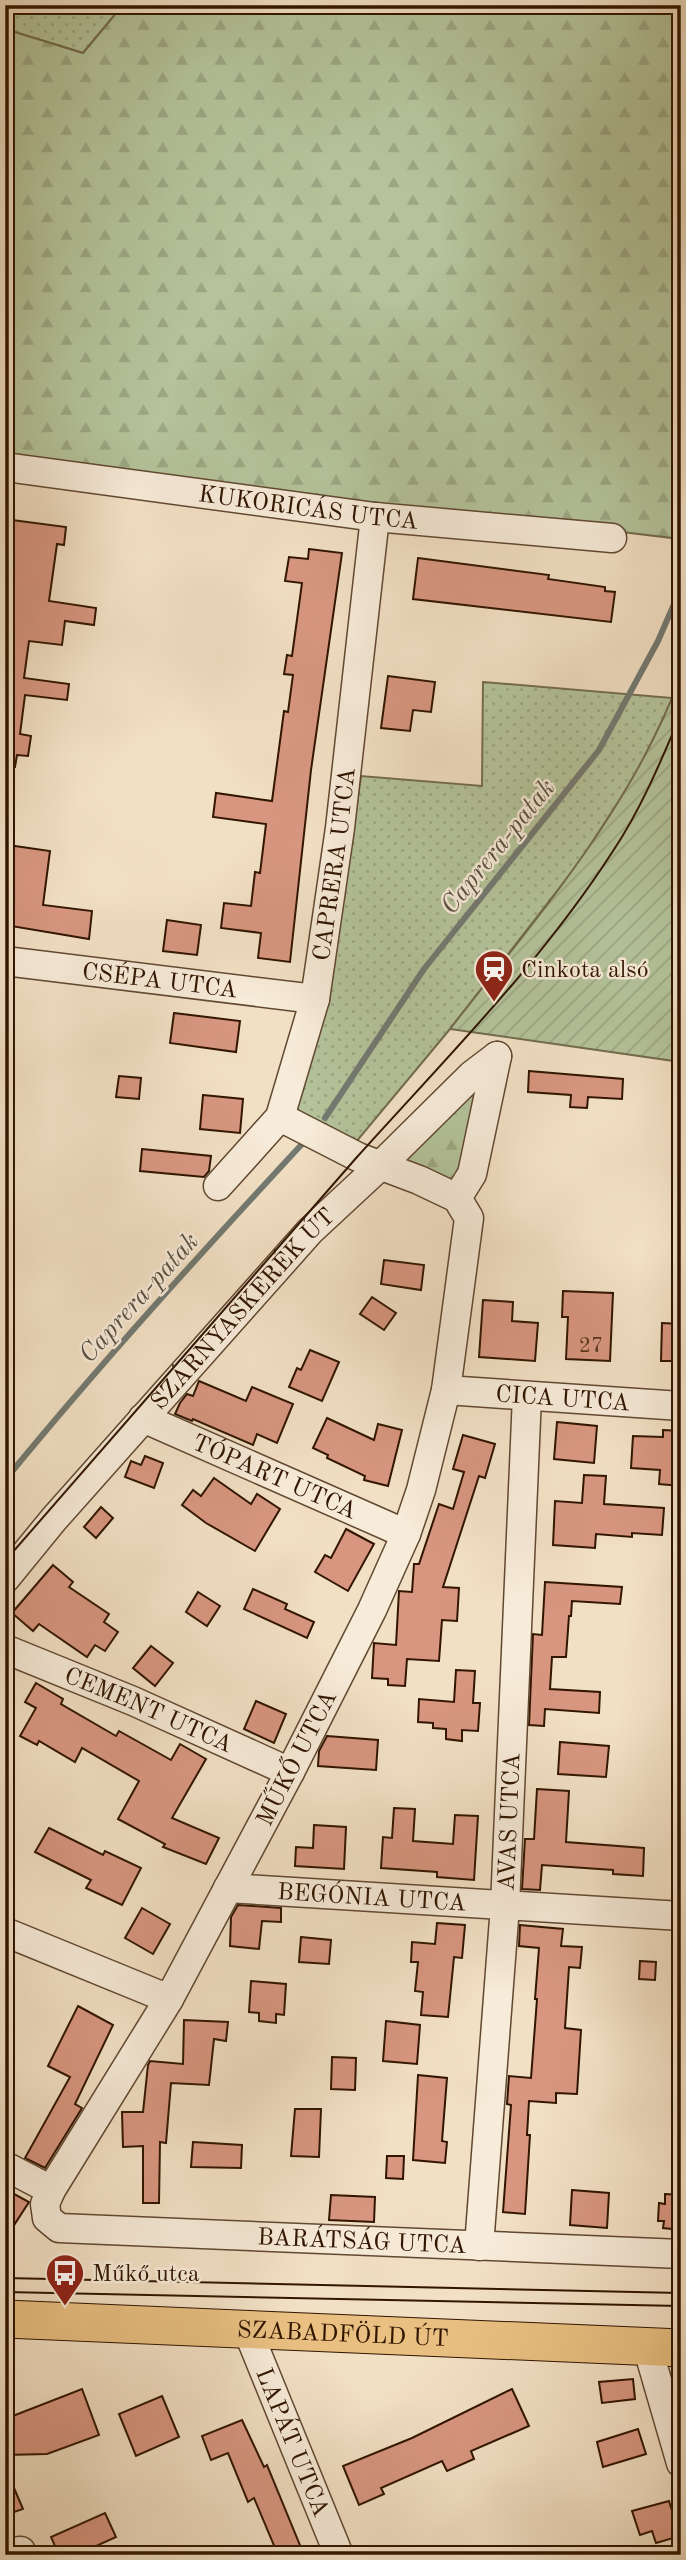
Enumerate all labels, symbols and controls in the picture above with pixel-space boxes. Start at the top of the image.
street label: KUKORICÁS UTCA [197,483,419,535]
street label: CAPRERA UTCA [311,767,361,963]
water label: Caprera-patak [437,775,561,920]
station icon: Cinkota alsó [473,948,515,1003]
place label: Cinkota alsó [521,959,649,983]
street label: CSÉPA UTCA [81,960,239,1003]
street label: SZÁRNYASKERÉK ÚT [147,1205,340,1415]
water label: Caprera-patak [75,1228,204,1368]
house number: 27 [579,1336,603,1357]
street label: CICA UTCA [495,1383,631,1416]
street label: TÓPART UTCA [188,1431,360,1525]
street label: CEMENT UTCA [61,1664,236,1758]
street label: MŰKŐ UTCA [249,1685,342,1831]
street label: AVAS UTCA [496,1752,526,1892]
street label: BEGÓNIA UTCA [276,1879,467,1917]
street label: BARÁTSÁG UTCA [257,2224,467,2259]
bus stop icon: Műkő utca [44,2252,86,2307]
place label: Műkő utca [92,2263,200,2287]
street label: SZABADFÖLD ÚT [236,2319,449,2352]
street label: LAPÁT UTCA [250,2365,332,2521]

